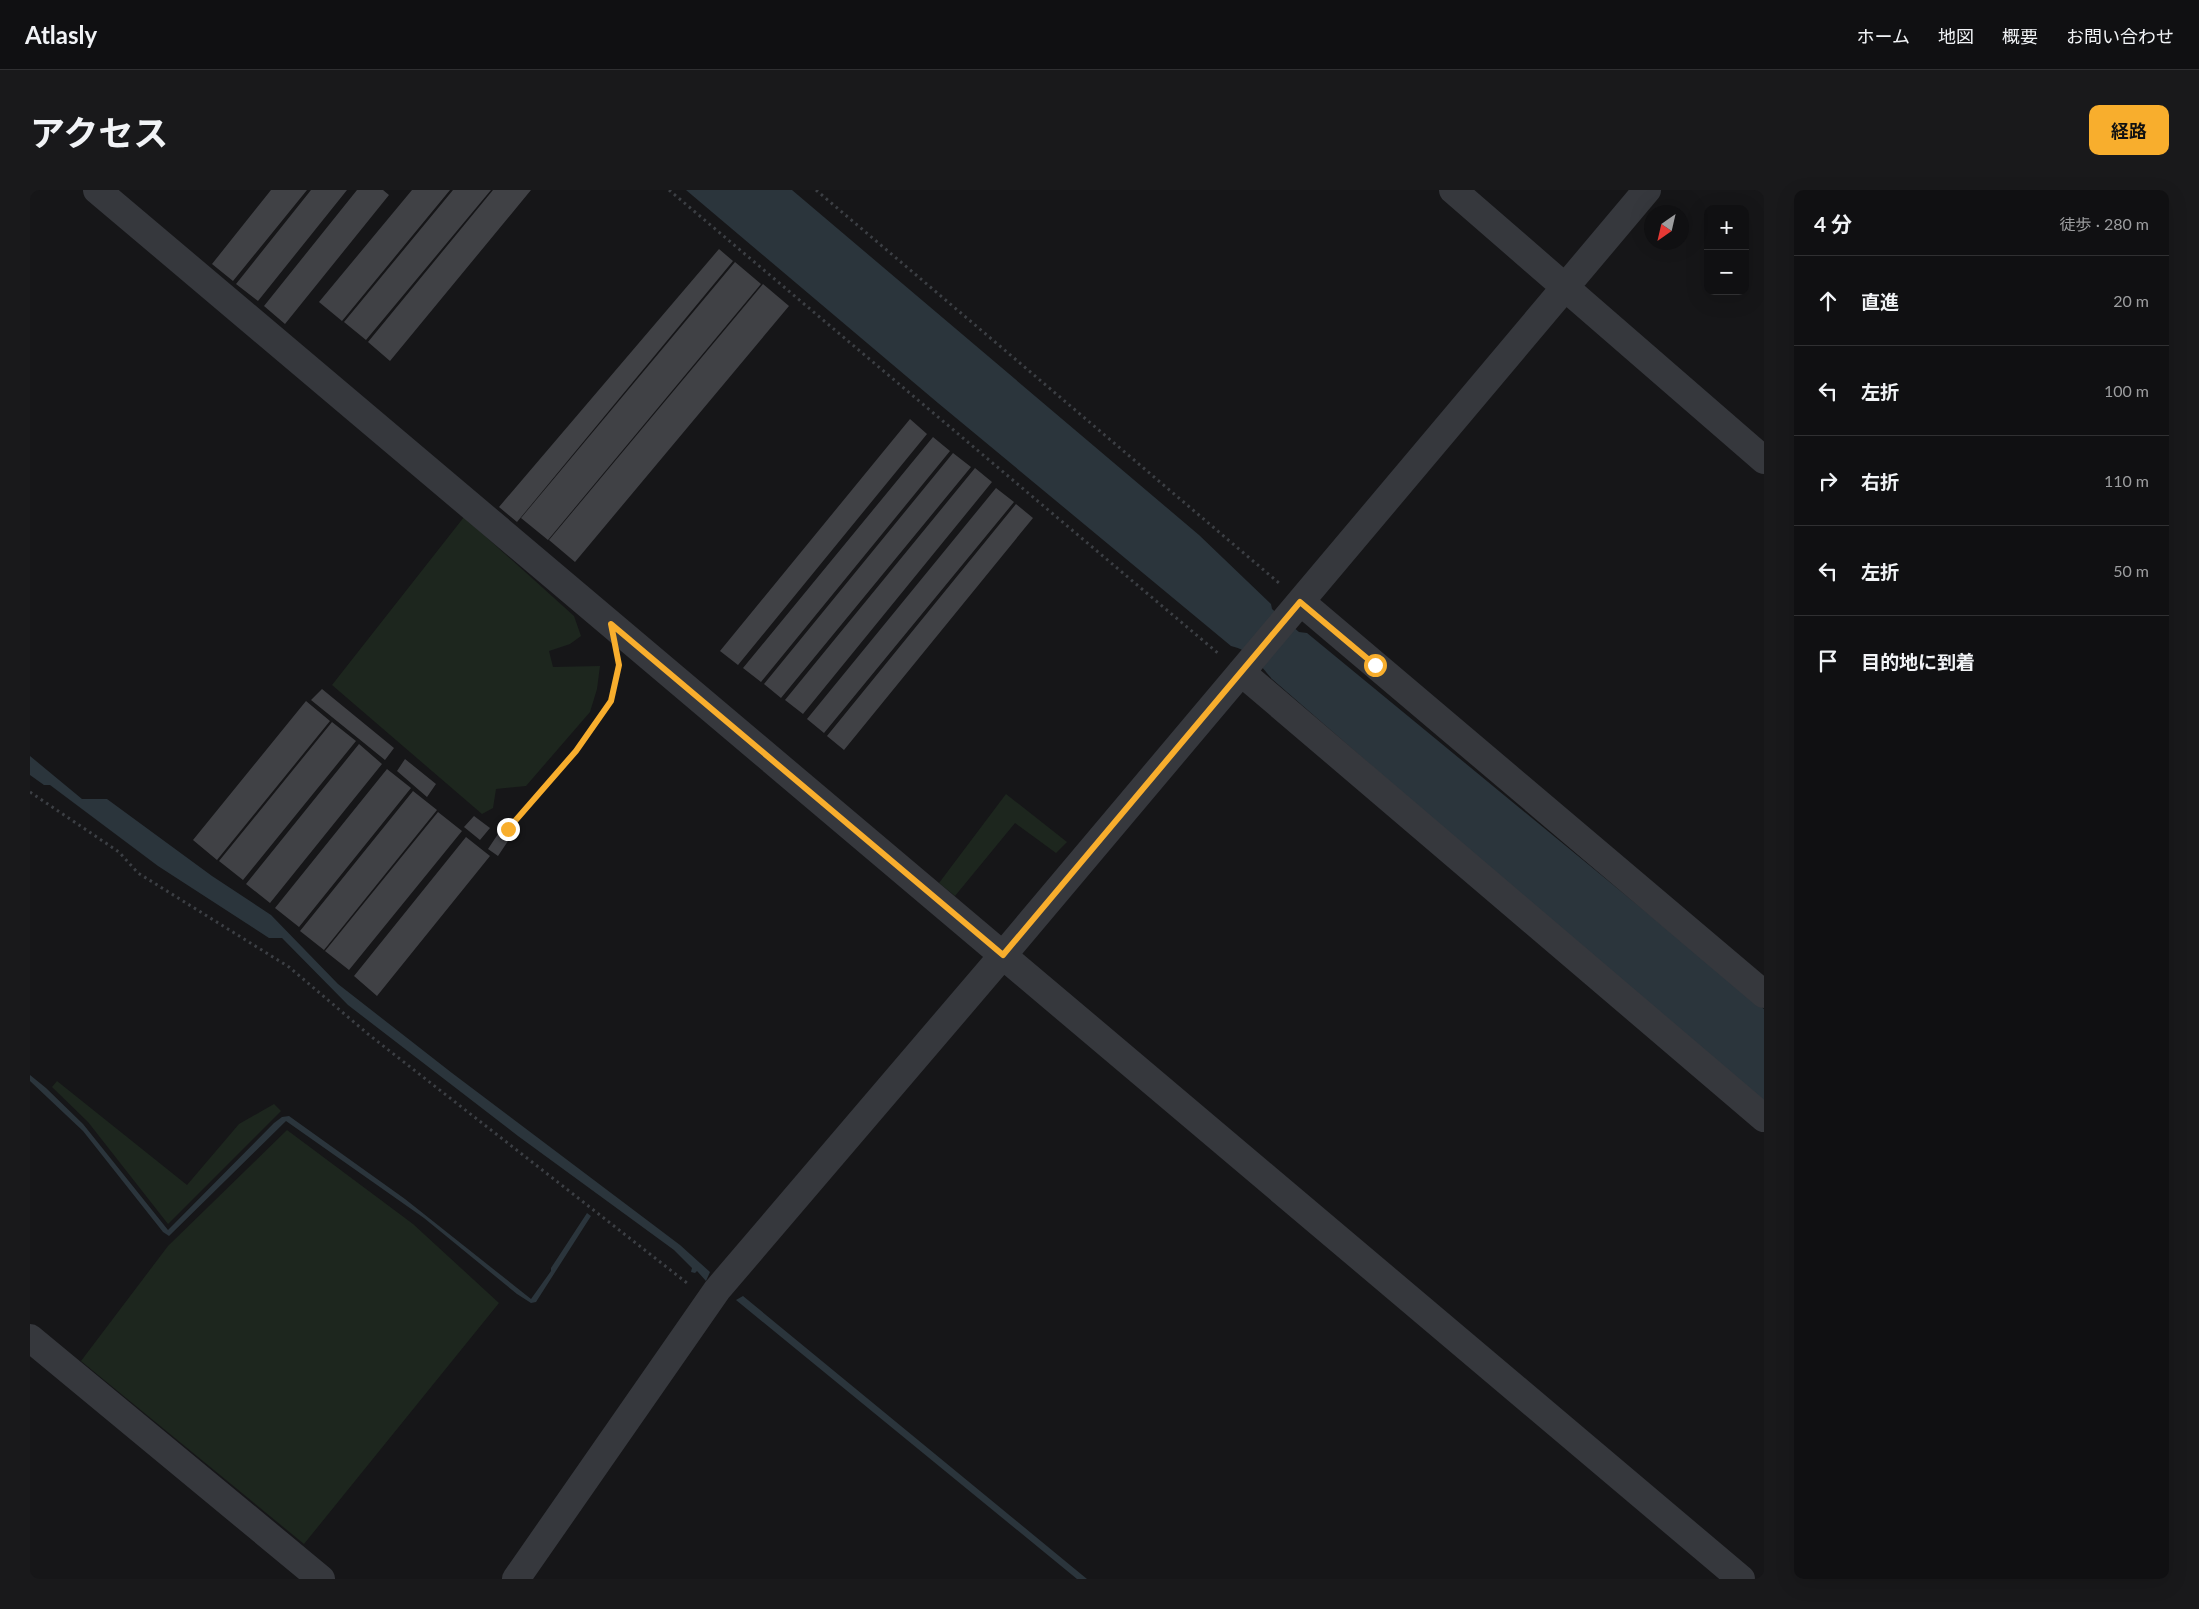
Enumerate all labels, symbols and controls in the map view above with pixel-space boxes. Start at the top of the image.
text: Atlasly [25,20,97,49]
text: ホーム [1857,25,1910,47]
text: 地図 [1938,25,1974,47]
text: 概要 [2002,25,2038,47]
text: お問い合わせ [2066,25,2174,47]
button: 経路 [2089,105,2169,155]
text: アクセス [30,111,168,153]
north arrow [1644,205,1689,250]
map controls [1704,205,1749,295]
button: + [1704,205,1749,250]
text: 4 分 [1814,211,1852,236]
text: 徒歩 · 280 m [2060,214,2149,233]
button: − [1704,250,1749,295]
icon: ahead [1814,287,1842,315]
text: 直進 [1861,290,1899,313]
text: 20 m [2113,291,2149,310]
icon: left [1814,377,1842,405]
text: 左折 [1861,380,1899,403]
text: 100 m [2104,381,2149,400]
icon: right [1814,467,1842,495]
text: 右折 [1861,470,1899,493]
text: 110 m [2104,471,2149,490]
icon: left [1814,557,1842,585]
text: 左折 [1861,560,1899,583]
text: 50 m [2113,561,2149,580]
icon: arrive [1814,647,1842,675]
text: 目的地に到着 [1861,650,1975,673]
route start [1364,654,1387,677]
route end [497,818,520,841]

